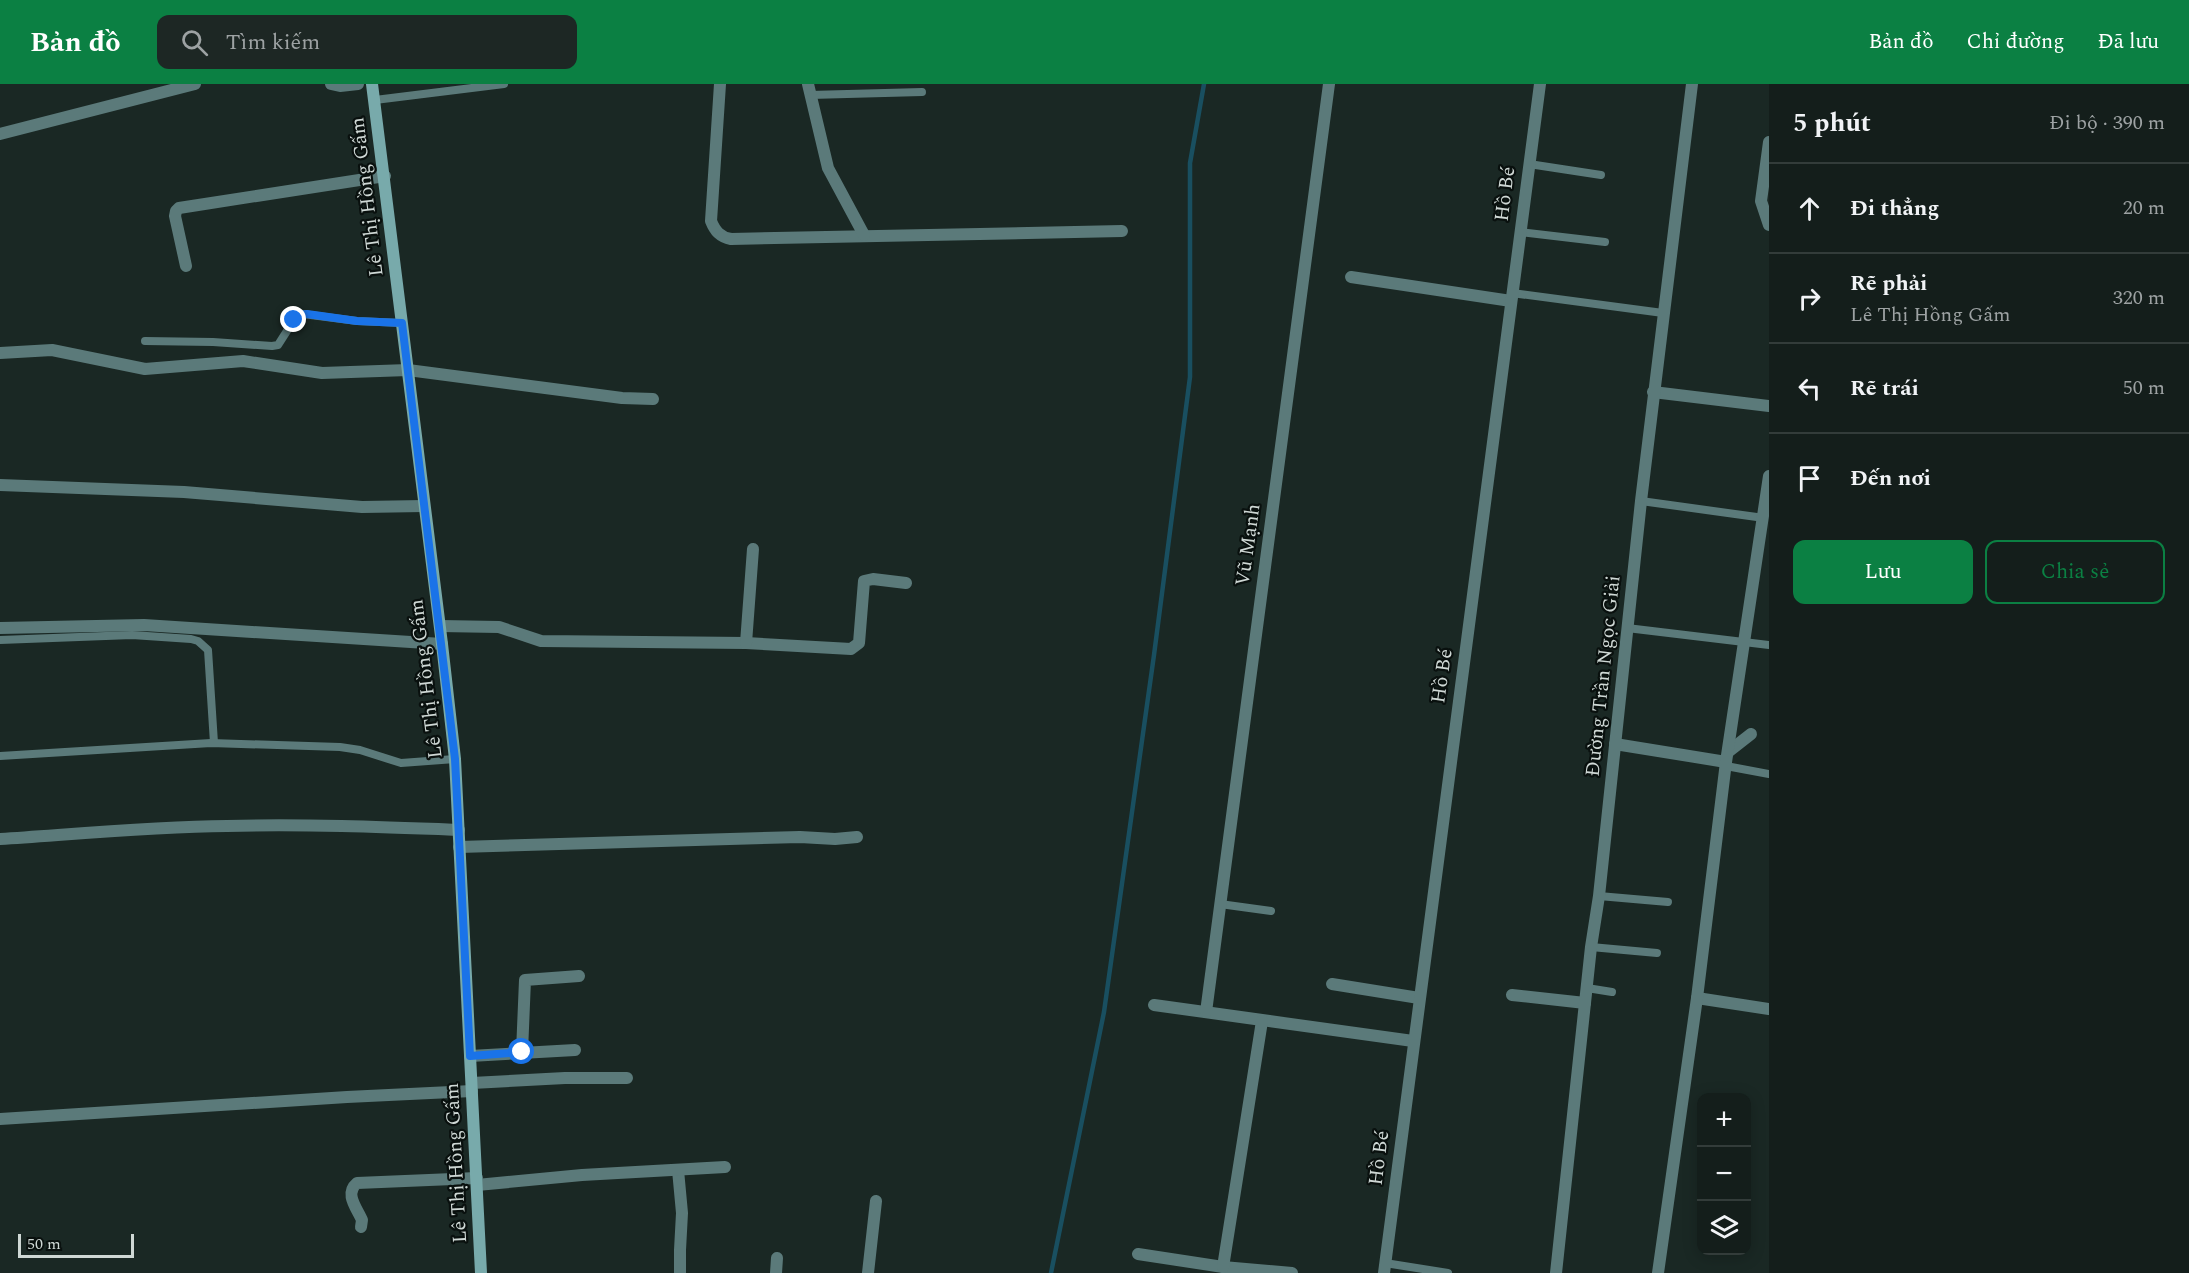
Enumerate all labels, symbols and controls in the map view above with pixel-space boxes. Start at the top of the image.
search box [157,15,577,69]
text: Bản đồ [30,21,121,64]
icon: search [178,26,211,59]
text: Tìm kiếm [226,26,320,59]
text: Bản đồ [1869,26,1934,58]
text: Chỉ đường [1967,26,2064,58]
text: Đã lưu [2097,26,2159,58]
text: 5 phút [1793,103,1871,143]
text: Đi bộ · 390 m [2049,108,2165,138]
street label: Lê Thị Hồng Gấm [342,116,392,278]
street label: Hồ Bé [1487,165,1523,223]
icon: ahead [1793,192,1826,225]
text: Đi thẳng [1850,192,1939,225]
text: 20 m [2123,193,2165,223]
text: Rẽ phải [1850,267,1927,300]
icon: right [1793,282,1826,315]
text: 320 m [2113,283,2165,313]
text: Lê Thị Hồng Gấm [1850,300,2010,330]
route end [280,306,306,332]
icon: left [1793,372,1826,405]
text: Rẽ trái [1850,372,1919,405]
text: 50 m [2123,373,2165,403]
icon: arrive [1793,462,1826,495]
text: Đến nơi [1850,462,1931,495]
street label: Vũ Mạnh [1227,502,1269,588]
button: Lưu [1793,540,1973,604]
button: Chia sẻ [1985,540,2165,604]
street label: Đường Trần Ngọc Giải [1578,574,1628,778]
street label: Lê Thị Hồng Gấm [401,598,451,760]
street label: Hồ Bé [1423,646,1461,705]
route start [508,1038,534,1064]
street label: Lê Thị Hồng Gấm [437,1082,475,1244]
map controls [1697,1093,1751,1255]
button: + [1697,1093,1751,1147]
street label: Hồ Bé [1361,1129,1397,1187]
button: − [1697,1147,1751,1201]
button: layers [1697,1201,1751,1255]
scale bar [18,1231,134,1258]
text: 50 m [27,1232,61,1256]

